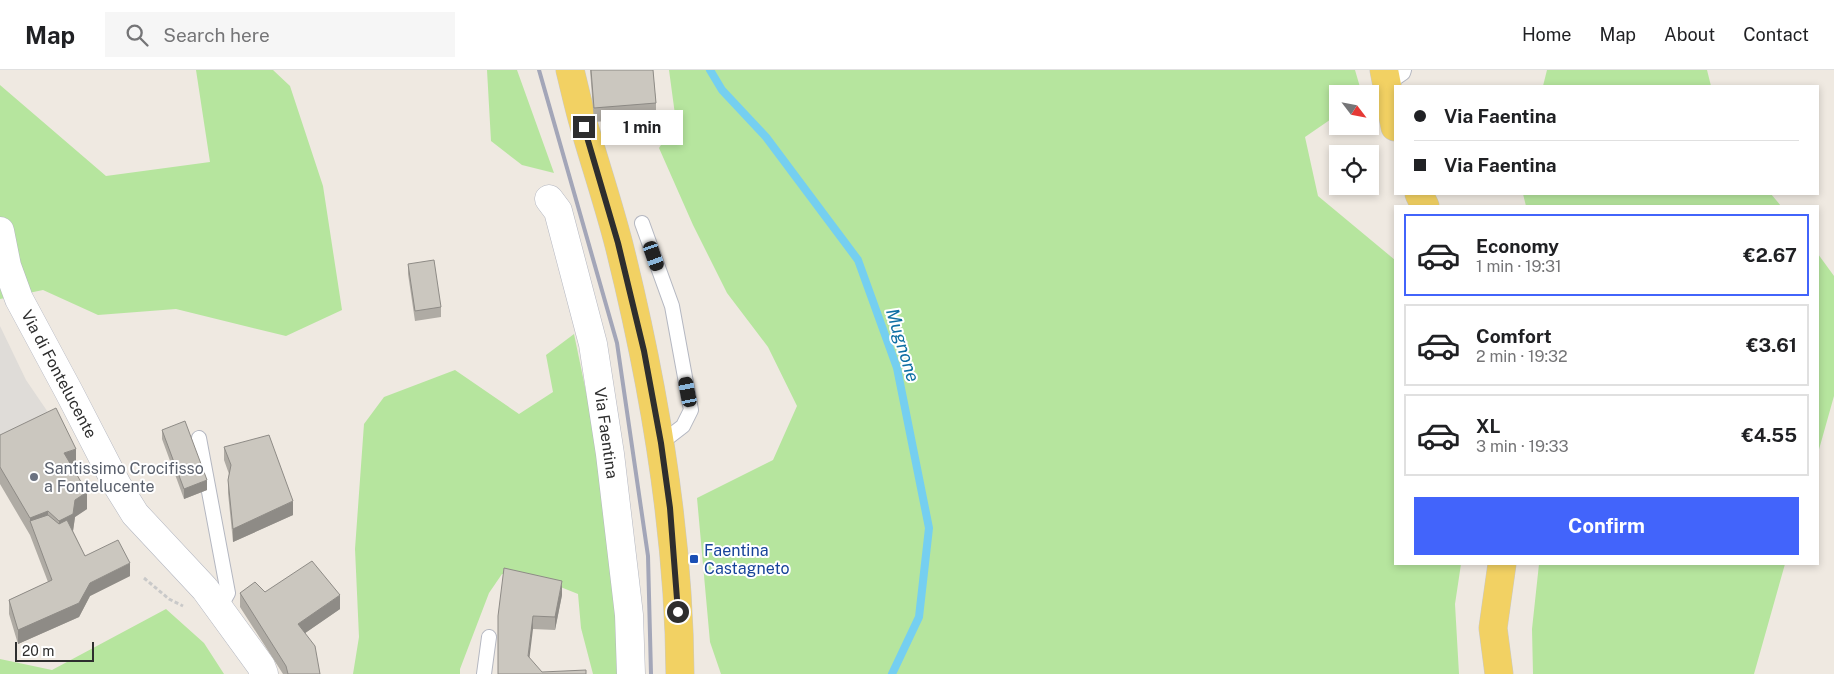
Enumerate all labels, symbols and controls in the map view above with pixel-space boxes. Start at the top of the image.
search box [105,12,455,57]
text: Map [25,21,75,49]
icon: search [123,21,151,49]
text: Search here [163,24,270,46]
text: Home [1522,24,1572,45]
text: Map [1600,24,1636,45]
text: About [1664,24,1715,45]
text: Contact [1743,24,1809,45]
north arrow [1329,85,1379,135]
map controls [1329,85,1379,195]
text: Via Faentina [1444,105,1557,127]
callout: 1 min [602,110,684,144]
route end [573,116,595,138]
text: 1 min [623,118,661,137]
button: locate [1329,145,1379,195]
text: Via Faentina [1444,154,1557,176]
icon: car [1416,233,1461,278]
text: Economy [1476,235,1559,257]
car [642,239,665,273]
text: €2.67 [1743,244,1797,266]
text: 1 min · 19:31 [1476,257,1562,276]
water label: Mugnone [882,306,924,384]
street label: Via di Fontelucente [17,307,101,441]
icon: car [1416,323,1461,368]
text: Comfort [1476,325,1552,347]
text: €3.61 [1746,334,1797,356]
text: 2 min · 19:32 [1476,347,1568,366]
car [677,376,698,408]
street label: Via Faentina [590,386,622,480]
icon: car [1416,413,1461,458]
text: XL [1476,415,1501,437]
text: €4.55 [1741,424,1797,446]
text: 3 min · 19:33 [1476,437,1569,456]
place label: Santissimo Crocifisso a Fontelucente [44,459,204,496]
marker: Santissimo Crocifisso a Fontelucente [28,471,40,483]
button: Confirm [1414,497,1799,555]
place label: Faentina Castagneto [704,541,790,578]
marker: Faentina Castagneto [688,553,700,565]
route start [667,601,689,623]
scale bar [15,639,94,662]
text: 20 m [22,643,54,659]

